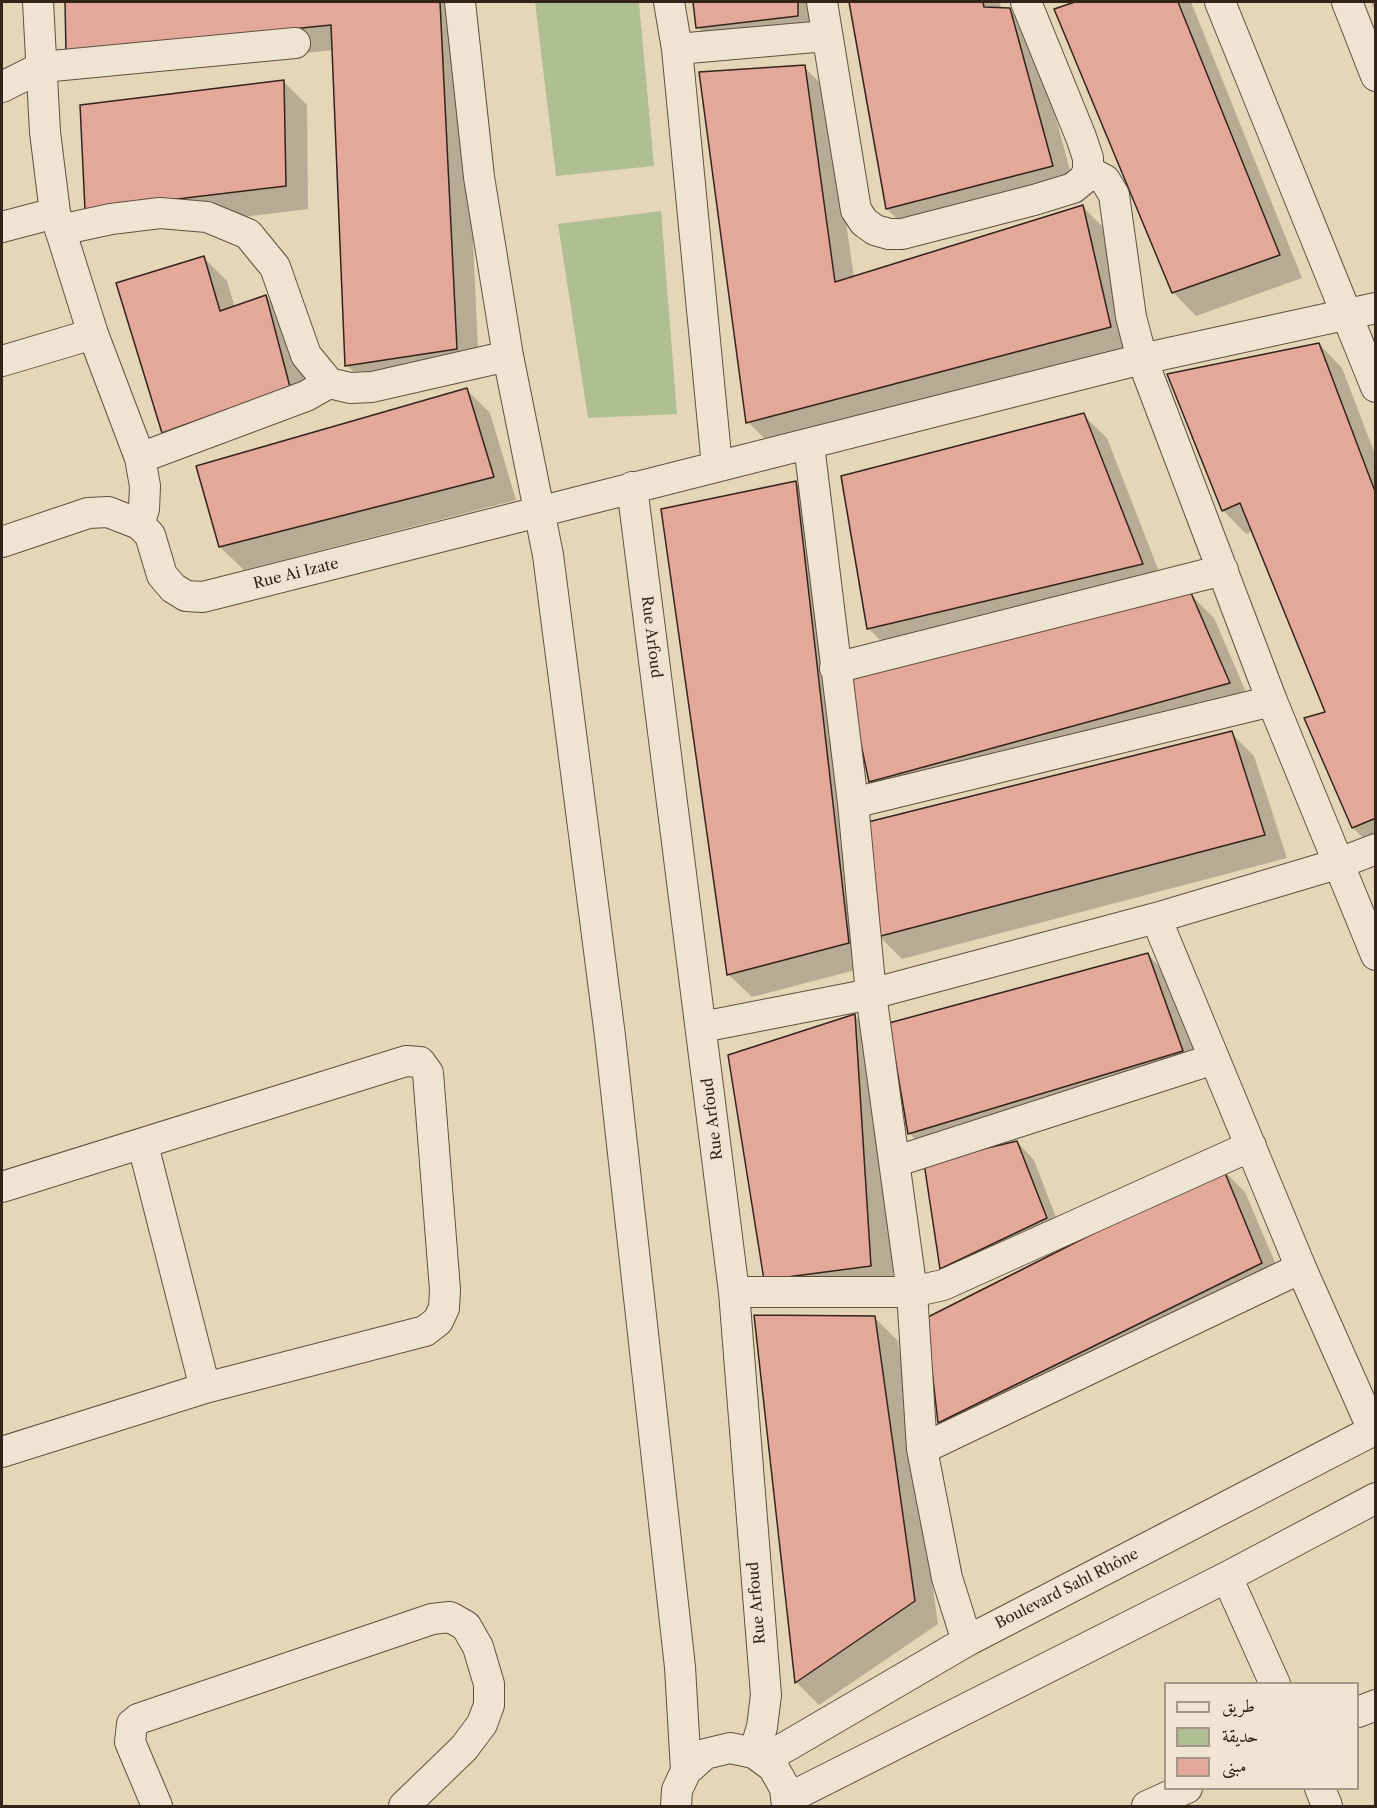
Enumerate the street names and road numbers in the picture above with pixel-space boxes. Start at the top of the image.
street label: Rue Ai Izate [251,555,341,593]
street label: Rue Arfoud [637,595,665,679]
street label: Rue Arfoud [699,1077,727,1161]
street label: Boulevard Sahl Rhône [992,1545,1142,1633]
street label: Rue Arfoud [744,1561,770,1645]

